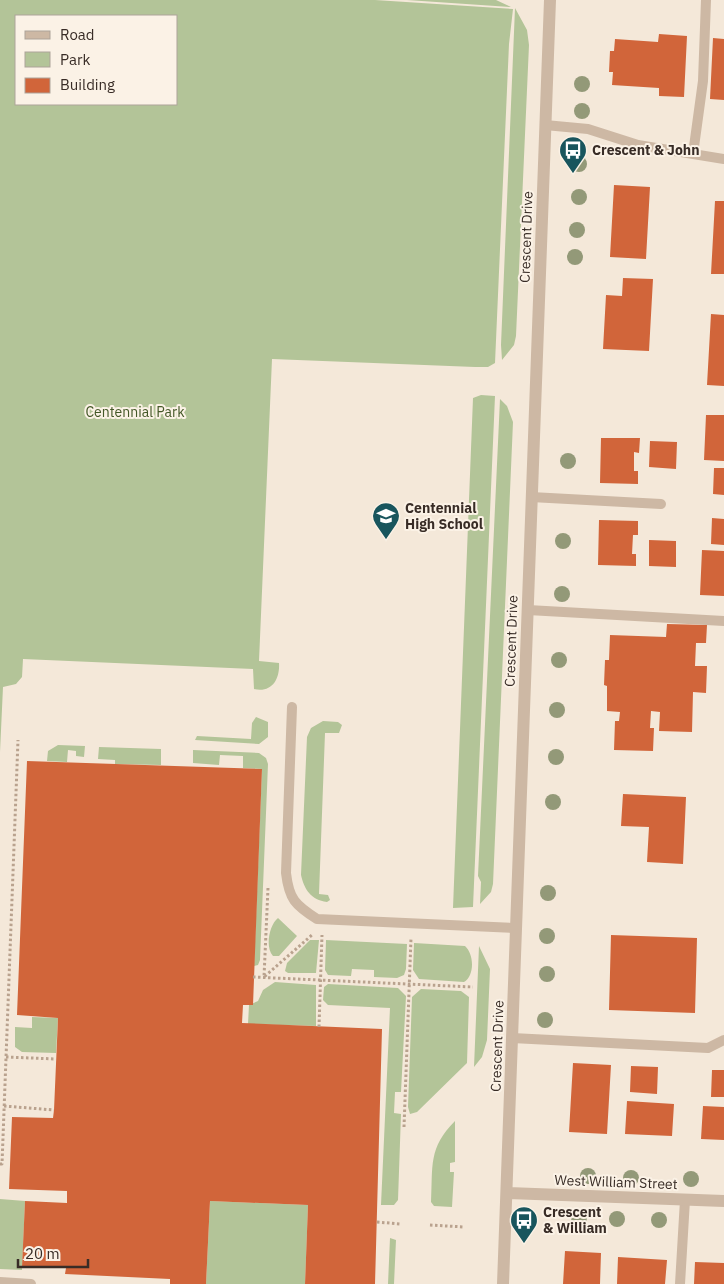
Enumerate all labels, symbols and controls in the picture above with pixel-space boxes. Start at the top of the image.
legend [15,15,178,105]
text: Road [60,25,95,44]
text: Park [60,50,90,69]
text: Building [60,75,115,94]
bus stop icon: Crescent & John [558,135,588,174]
place label: Crescent & John [592,141,699,159]
street label: Crescent Drive [515,191,537,283]
park label: Centennial Park [85,403,185,421]
place label: Centennial High School [405,499,483,533]
school or university icon: Centennial High School [371,501,401,540]
street label: Crescent Drive [500,595,522,687]
street label: Crescent Drive [486,1000,508,1092]
street label: West William Street [554,1171,678,1193]
place label: Crescent & William [543,1203,607,1237]
bus stop icon: Crescent & William [509,1205,539,1244]
scale bar [18,1236,88,1268]
text: 20 m [25,1244,60,1263]

